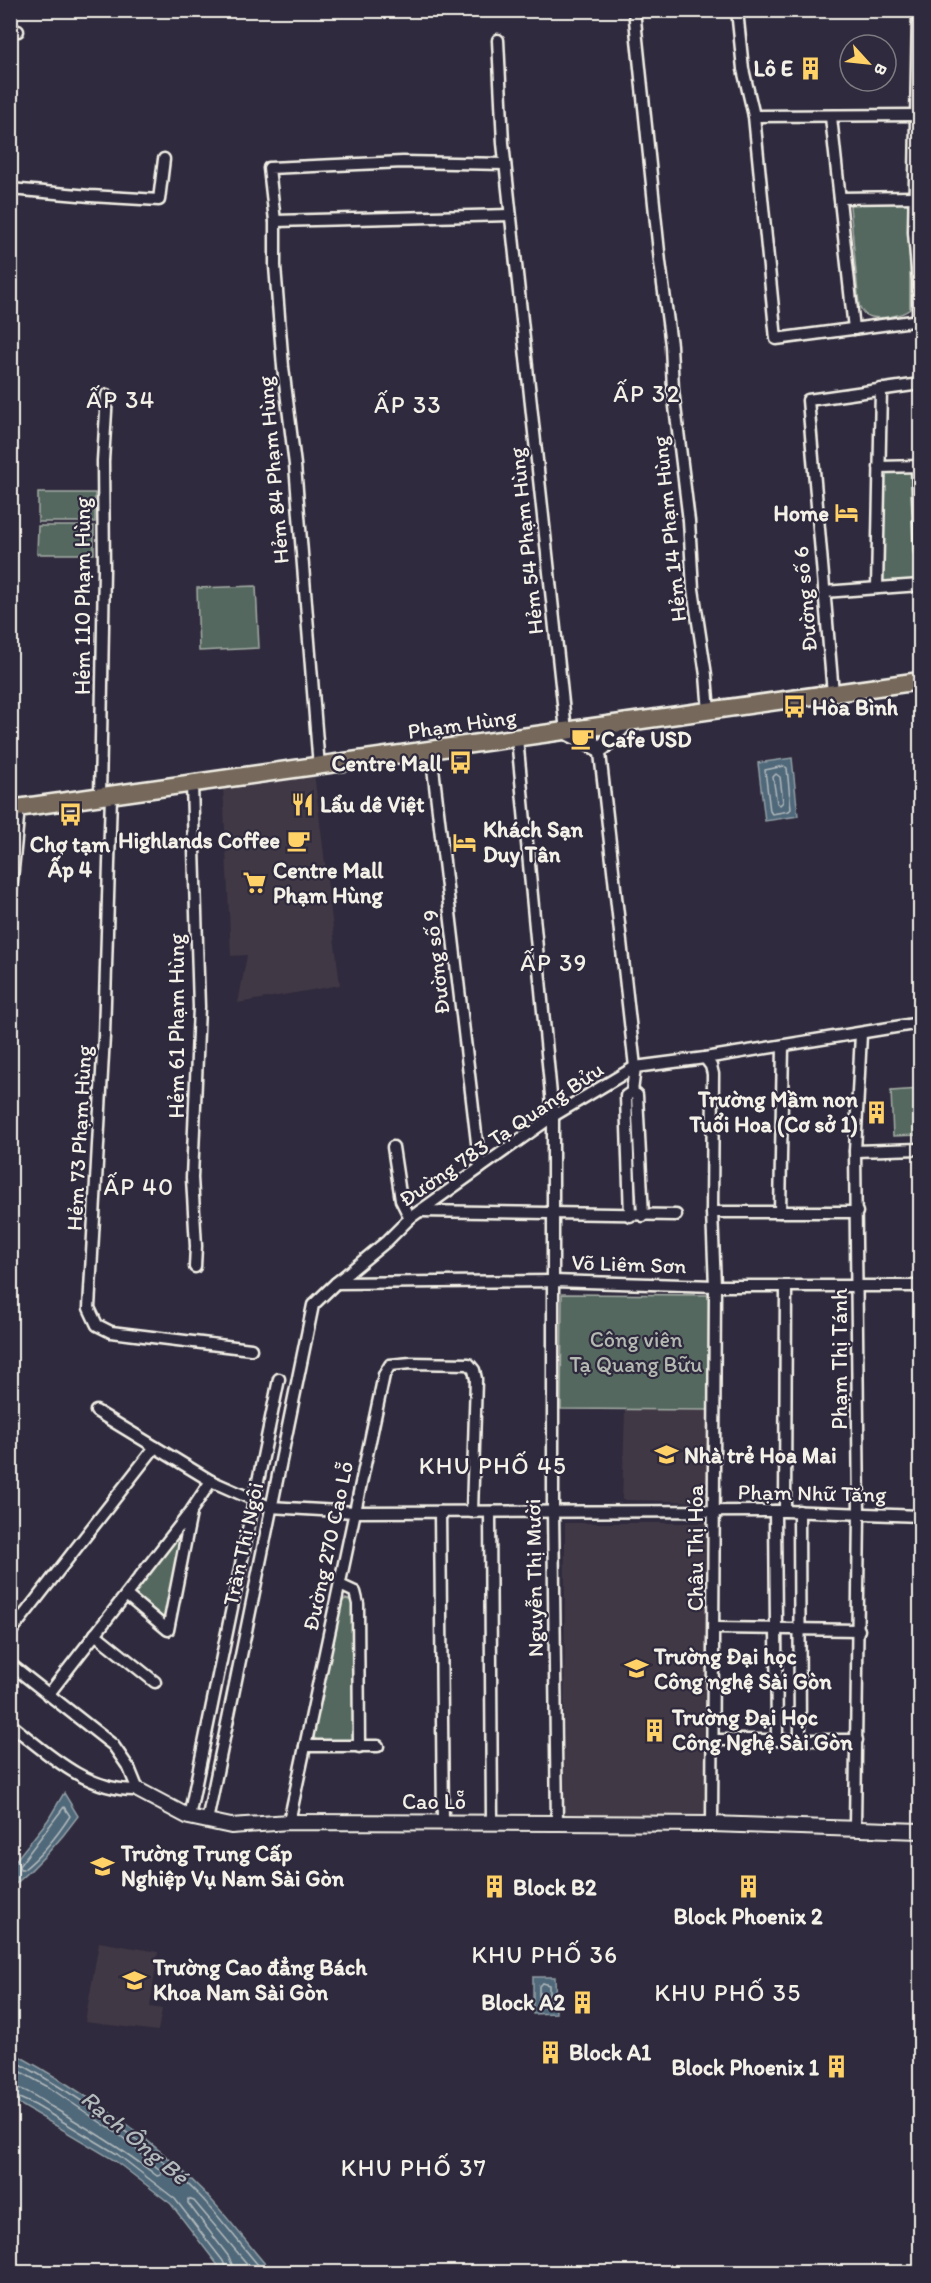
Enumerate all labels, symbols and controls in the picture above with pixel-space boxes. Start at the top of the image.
north arrow [838,33,898,93]
place label: Lô E [754,55,793,82]
building icon: Lô E [798,55,824,81]
text: B [870,61,892,79]
street label: Hẻm 84 Phạm Hùng [251,374,295,565]
district label: ẤP 32 [613,379,681,408]
district label: ẤP 34 [86,385,156,414]
district label: ẤP 33 [374,390,442,419]
street label: Hẻm 14 Phạm Hùng [646,434,692,623]
street label: Hẻm 54 Phạm Hùng [503,445,549,636]
street label: Hẻm 110 Phạm Hùng [69,496,96,695]
place label: Home [774,500,829,527]
hotel icon: Home [834,500,860,526]
street label: Đường số 6 [787,545,823,653]
bus stop icon: Hòa Bình [781,694,807,720]
place label: Hòa Bình [812,694,899,721]
street label: Phạm Hùng [406,703,519,745]
cafe icon: Cafe USD [570,726,596,752]
place label: Cafe USD [601,726,692,753]
place label: Centre Mall [331,750,443,777]
bus stop icon: Centre Mall [447,750,473,776]
restaurant icon: Lẩu dê Việt [289,791,315,817]
place label: Lẩu dê Việt [320,791,425,818]
bus stop icon: Chợ tạm Ấp 4 [57,802,83,828]
place label: Khách Sạn Duy Tân [483,816,584,868]
place label: Highlands Coffee [118,827,280,854]
cafe icon: Highlands Coffee [285,827,311,853]
hotel icon: Khách Sạn Duy Tân [452,829,478,855]
place label: Chợ tạm Ấp 4 [30,831,111,883]
place label: Centre Mall Phạm Hùng [273,857,384,909]
supermarket icon: Centre Mall Phạm Hùng [242,870,268,896]
street label: Đường số 9 [416,908,456,1016]
street label: Hẻm 61 Phạm Hùng [163,933,190,1119]
district label: ẤP 39 [520,948,588,977]
street label: Hẻm 73 Phạm Hùng [61,1044,97,1232]
street label: Đường 783 Tạ Quang Bửu [394,1055,608,1213]
place label: Trường Mầm non Tuổi Hoa (Cơ sở 1) [688,1086,859,1138]
building icon: Trường Mầm non Tuổi Hoa (Cơ sở 1) [863,1099,889,1125]
district label: ẤP 40 [103,1172,175,1201]
street label: Võ Liêm Sơn [571,1249,688,1280]
street label: Phạm Thị Tánh [826,1288,853,1430]
park label: Công viên Tạ Quang Bữu [569,1326,703,1378]
school or university icon: Nhà trẻ Hoa Mai [653,1442,679,1468]
place label: Nhà trẻ Hoa Mai [684,1442,837,1469]
district label: KHU PHỐ 45 [419,1451,567,1480]
street label: Đường 270 Cao Lỗ [297,1459,359,1633]
street label: Phạm Nhữ Tăng [738,1478,887,1508]
street label: Trần Thị Ngôi [217,1480,269,1608]
street label: Châu Thị Hóa [682,1484,709,1611]
street label: Nguyễn Thị Mười [519,1499,549,1657]
place label: Trường Đại học Công nghệ Sài Gòn [653,1643,832,1695]
school or university icon: Trường Đại học Công nghệ Sài Gòn [623,1656,649,1682]
place label: Trường Đại Học Công Nghệ Sài Gòn [671,1704,853,1756]
building icon: Trường Đại Học Công Nghệ Sài Gòn [641,1717,667,1743]
street label: Cao Lỗ [402,1788,466,1815]
place label: Trường Trung Cấp Nghiệp Vụ Nam Sài Gòn [120,1840,345,1892]
school or university icon: Trường Trung Cấp Nghiệp Vụ Nam Sài Gòn [90,1853,116,1879]
building icon: Block B2 [482,1874,508,1900]
place label: Block B2 [513,1874,597,1901]
building icon: Block Phoenix 2 [735,1874,761,1900]
place label: Block Phoenix 2 [674,1903,823,1930]
district label: KHU PHỐ 36 [471,1940,619,1969]
place label: Trường Cao đẳng Bách Khoa Nam Sài Gòn [152,1954,368,2006]
school or university icon: Trường Cao đẳng Bách Khoa Nam Sài Gòn [122,1967,148,1993]
district label: KHU PHỐ 35 [654,1978,802,2007]
place label: Block A2 [481,1989,565,2016]
building icon: Block A2 [570,1989,596,2015]
building icon: Block A1 [538,2039,564,2065]
place label: Block A1 [569,2039,652,2066]
place label: Block Phoenix 1 [671,2054,820,2081]
building icon: Block Phoenix 1 [824,2054,850,2080]
water label: Rạch Ông Bé [75,2084,196,2191]
district label: KHU PHỐ 37 [341,2153,487,2182]

